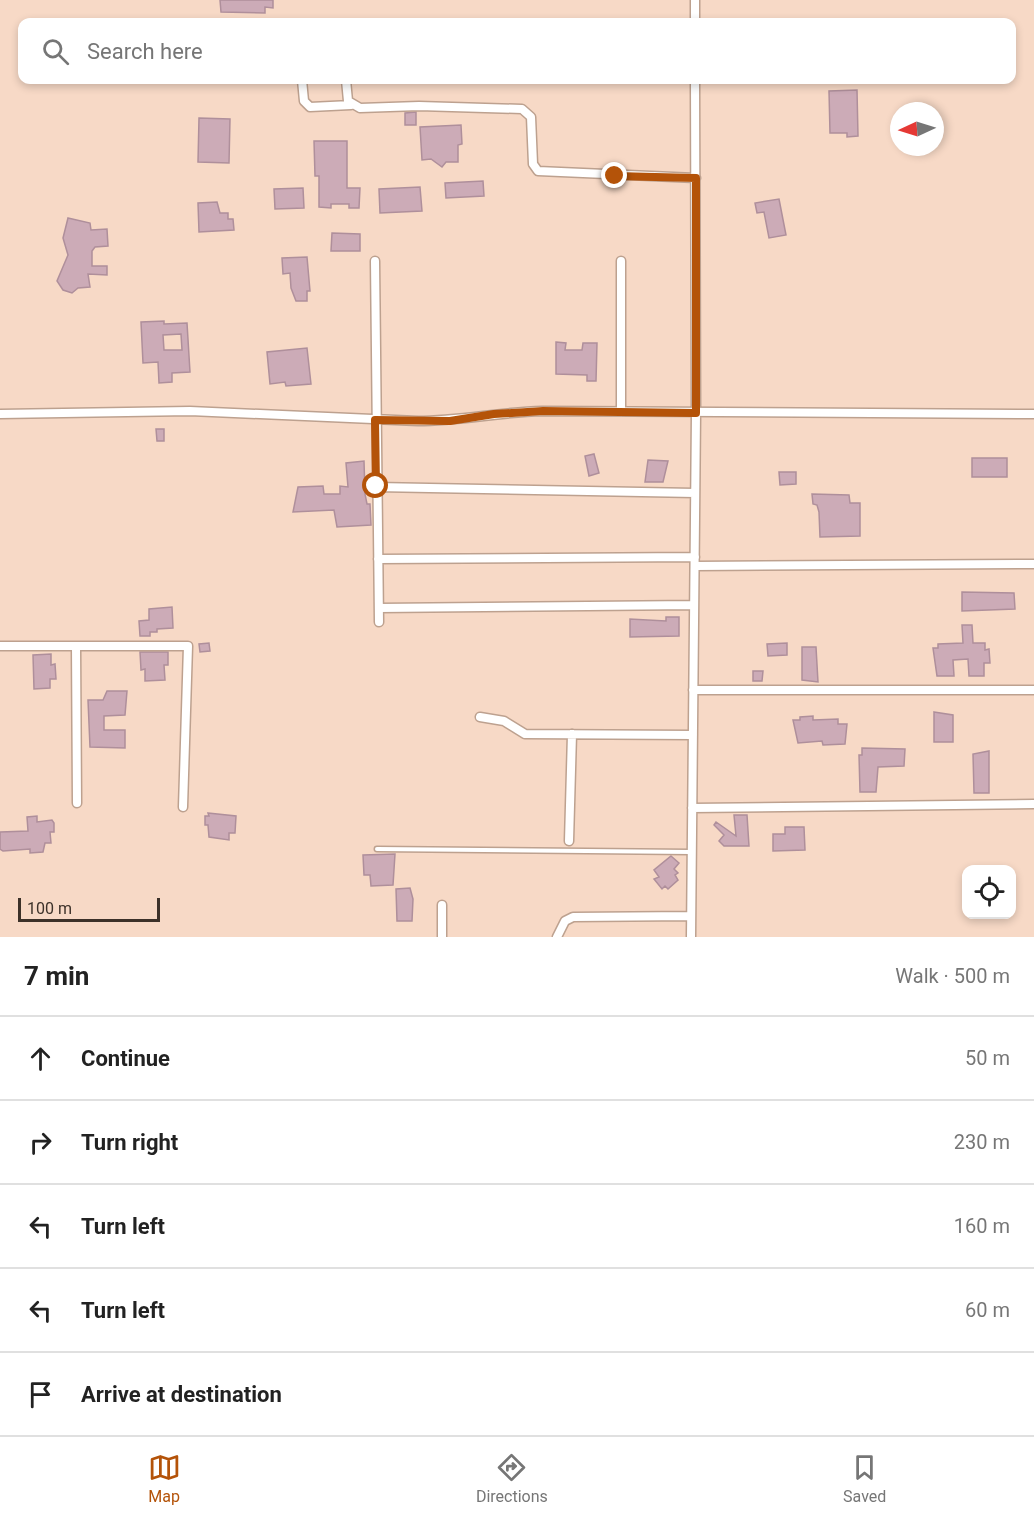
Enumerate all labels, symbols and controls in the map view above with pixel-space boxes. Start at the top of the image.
search box [18,18,1016,84]
icon: search [39,35,72,68]
text: Search here [87,39,203,64]
north arrow [890,102,944,156]
route end [601,162,627,188]
route start [362,472,388,498]
map controls [962,865,1016,919]
button: locate [962,865,1016,919]
scale bar [18,895,160,922]
text: 100 m [27,899,72,918]
text: 7 min [24,961,89,991]
text: Walk · 500 m [895,964,1010,988]
icon: ahead [24,1042,57,1075]
text: Continue [81,1046,170,1071]
text: 50 m [965,1046,1010,1070]
icon: right [24,1126,57,1159]
text: Turn right [81,1130,178,1155]
text: 230 m [954,1130,1010,1154]
icon: left [24,1210,57,1243]
text: Turn left [81,1214,165,1239]
text: 160 m [954,1214,1010,1238]
icon: left [24,1294,57,1327]
text: Turn left [81,1298,165,1323]
text: 60 m [965,1298,1010,1322]
icon: arrive [24,1378,57,1411]
text: Arrive at destination [81,1382,282,1407]
tab: Map [148,1451,181,1506]
tab: Directions [476,1451,548,1506]
tab: Saved [843,1451,886,1506]

